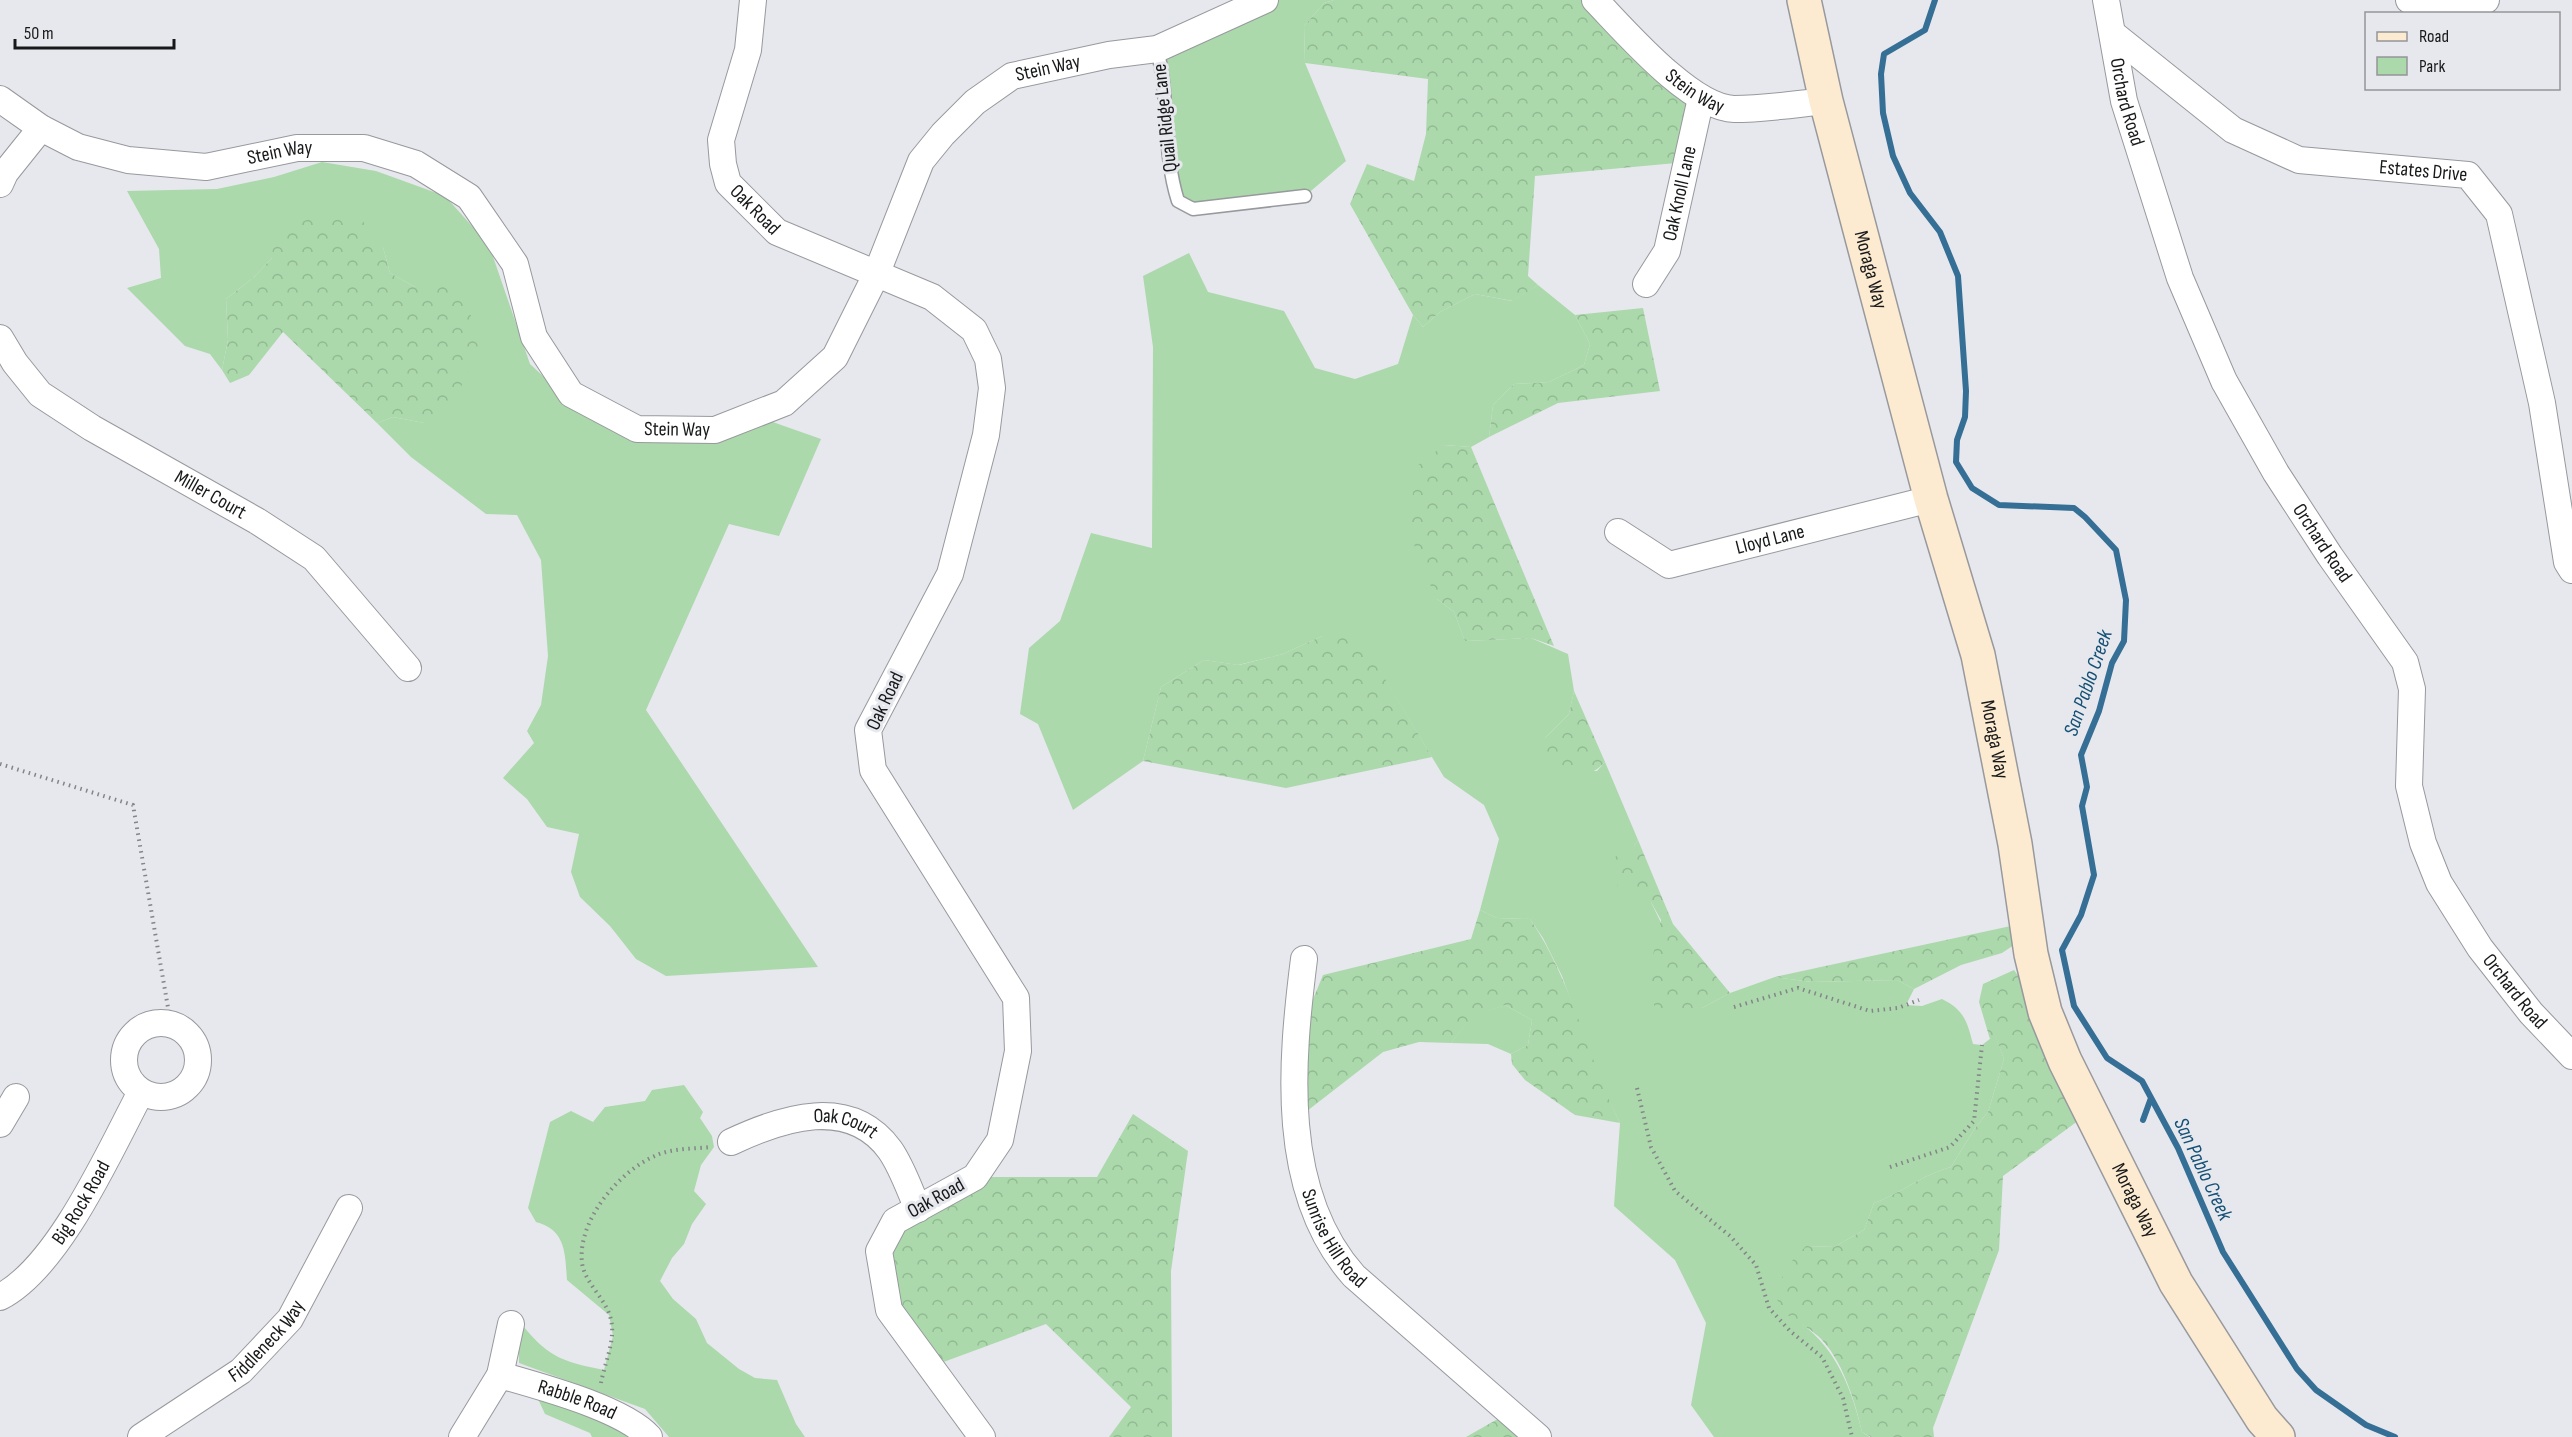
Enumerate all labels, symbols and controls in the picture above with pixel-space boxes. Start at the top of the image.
scale bar [15,12,174,50]
legend [2365,12,2560,90]
text: 50 m [24,23,54,44]
text: Road [2419,26,2449,47]
street label: Stein Way [1013,49,1083,87]
street label: Orchard Road [2105,56,2149,149]
text: Park [2419,56,2445,77]
street label: Quail Ridge Lane [1147,63,1183,173]
street label: Stein Way [1660,64,1727,119]
street label: Stein Way [245,136,312,170]
street label: Oak Knoll Lane [1658,144,1702,243]
street label: Estates Drive [2378,155,2468,187]
street label: Oak Road [725,180,785,240]
street label: Moraga Way [1849,228,1892,312]
street label: Stein Way [644,417,710,442]
street label: Miller Court [170,465,250,524]
street label: Orchard Road [2287,499,2357,587]
street label: Lloyd Lane [1733,519,1807,560]
water label: San Pablo Creek [2058,626,2118,739]
street label: Oak Road [861,668,909,734]
street label: Moraga Way [1975,698,2014,781]
street label: Orchard Road [2477,949,2552,1034]
street label: Oak Court [813,1104,883,1144]
water label: San Pablo Creek [2168,1114,2238,1225]
street label: Big Rock Road [47,1157,115,1249]
street label: Moraga Way [2106,1159,2163,1242]
street label: Oak Road [903,1173,969,1223]
street label: Sunrise Hill Road [1296,1186,1371,1293]
street label: Fiddleneck Way [224,1296,310,1388]
street label: Rabble Road [535,1375,620,1425]

